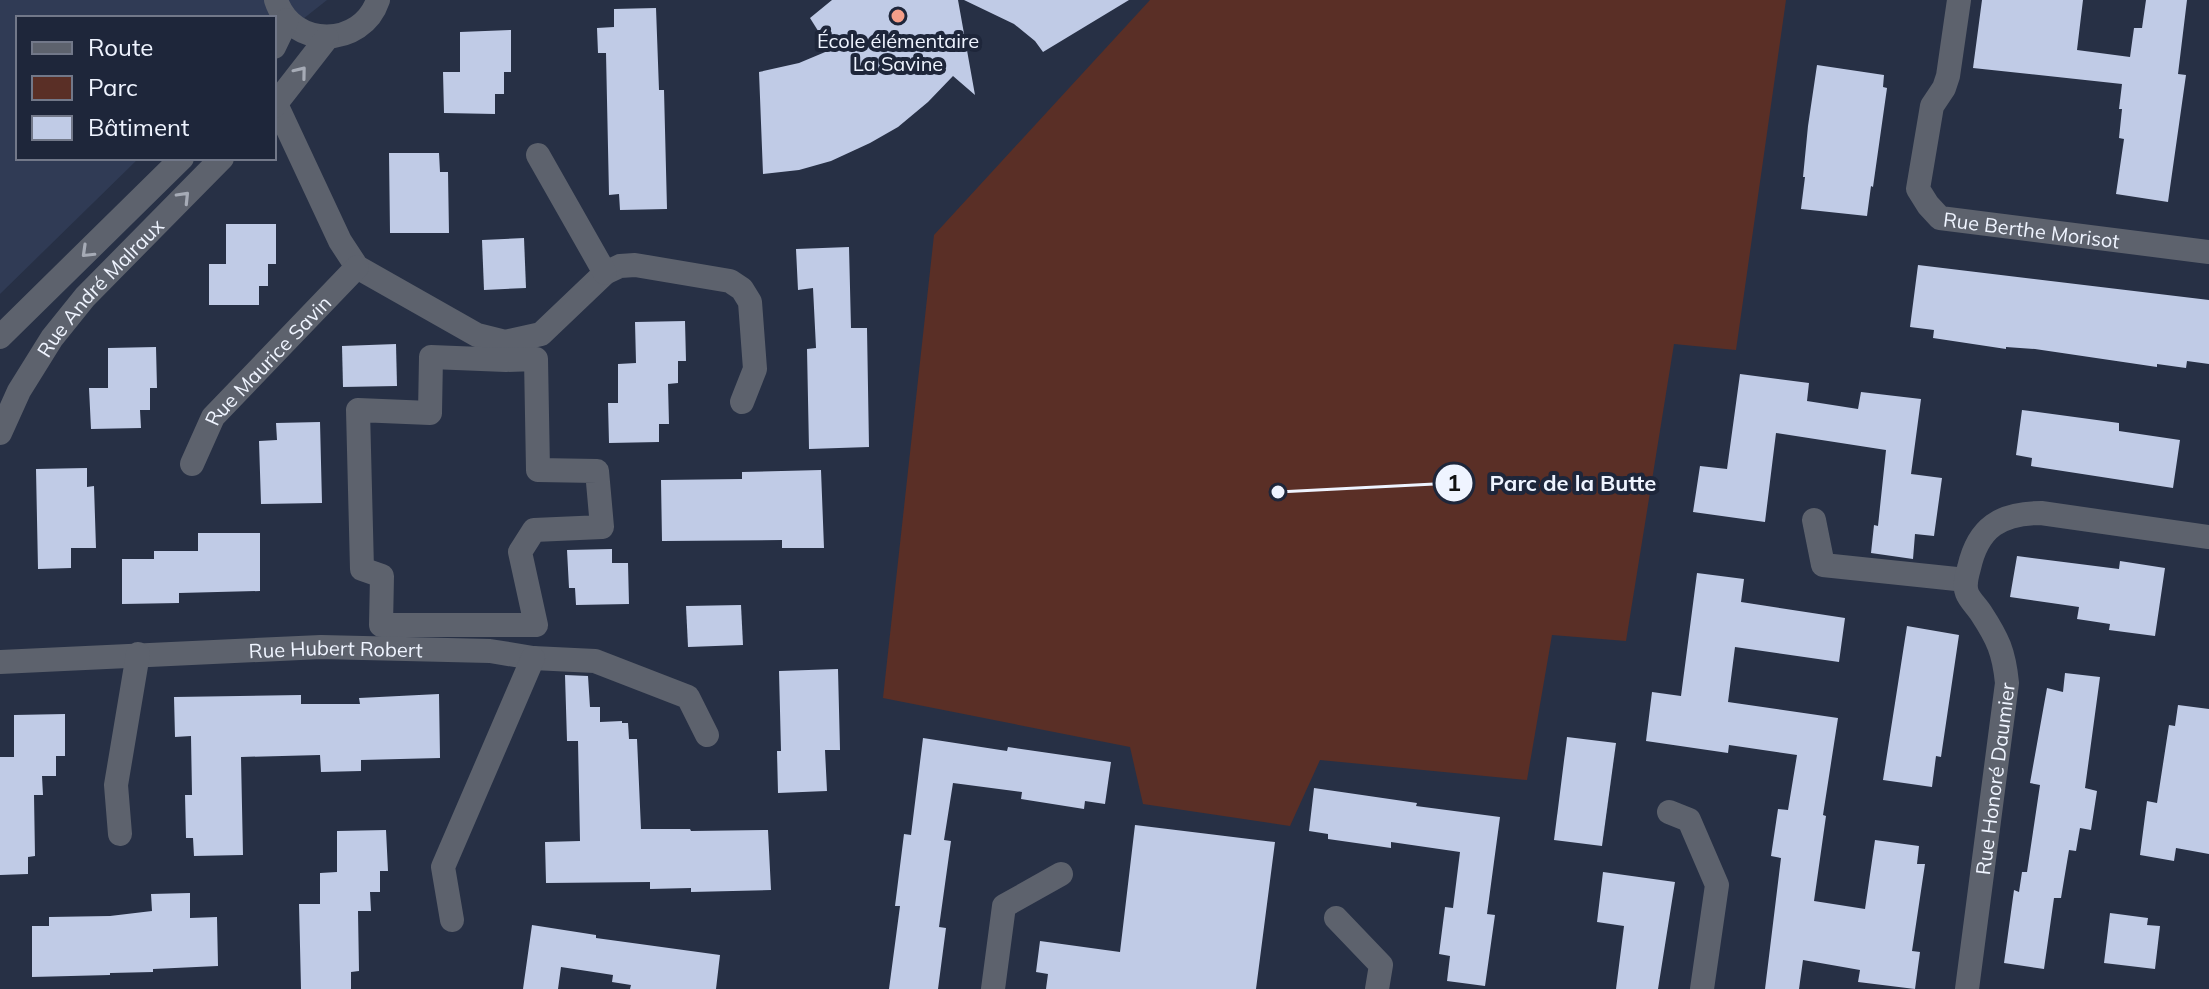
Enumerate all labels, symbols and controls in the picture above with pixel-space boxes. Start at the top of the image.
marker: École élémentaire La Savine [889,7,907,25]
legend [16,16,276,160]
place label: École élémentaire La Savine [817,28,979,76]
text: Route [88,32,153,62]
one-way arrow [292,66,306,81]
text: Parc [88,72,138,102]
text: Bâtiment [88,112,189,142]
one-way arrow [174,192,189,206]
street label: Rue Berthe Morisot [1942,206,2121,253]
street label: Rue André Malraux [31,212,169,361]
one-way arrow [82,243,96,257]
street label: Rue Maurice Savin [199,290,336,429]
callout: Parc de la Butte [1434,460,1672,506]
text: 1 [1447,467,1461,497]
text: Parc de la Butte [1490,469,1656,497]
street label: Rue Hubert Robert [248,634,423,663]
street label: Rue Honoré Daumier [1970,680,2020,876]

